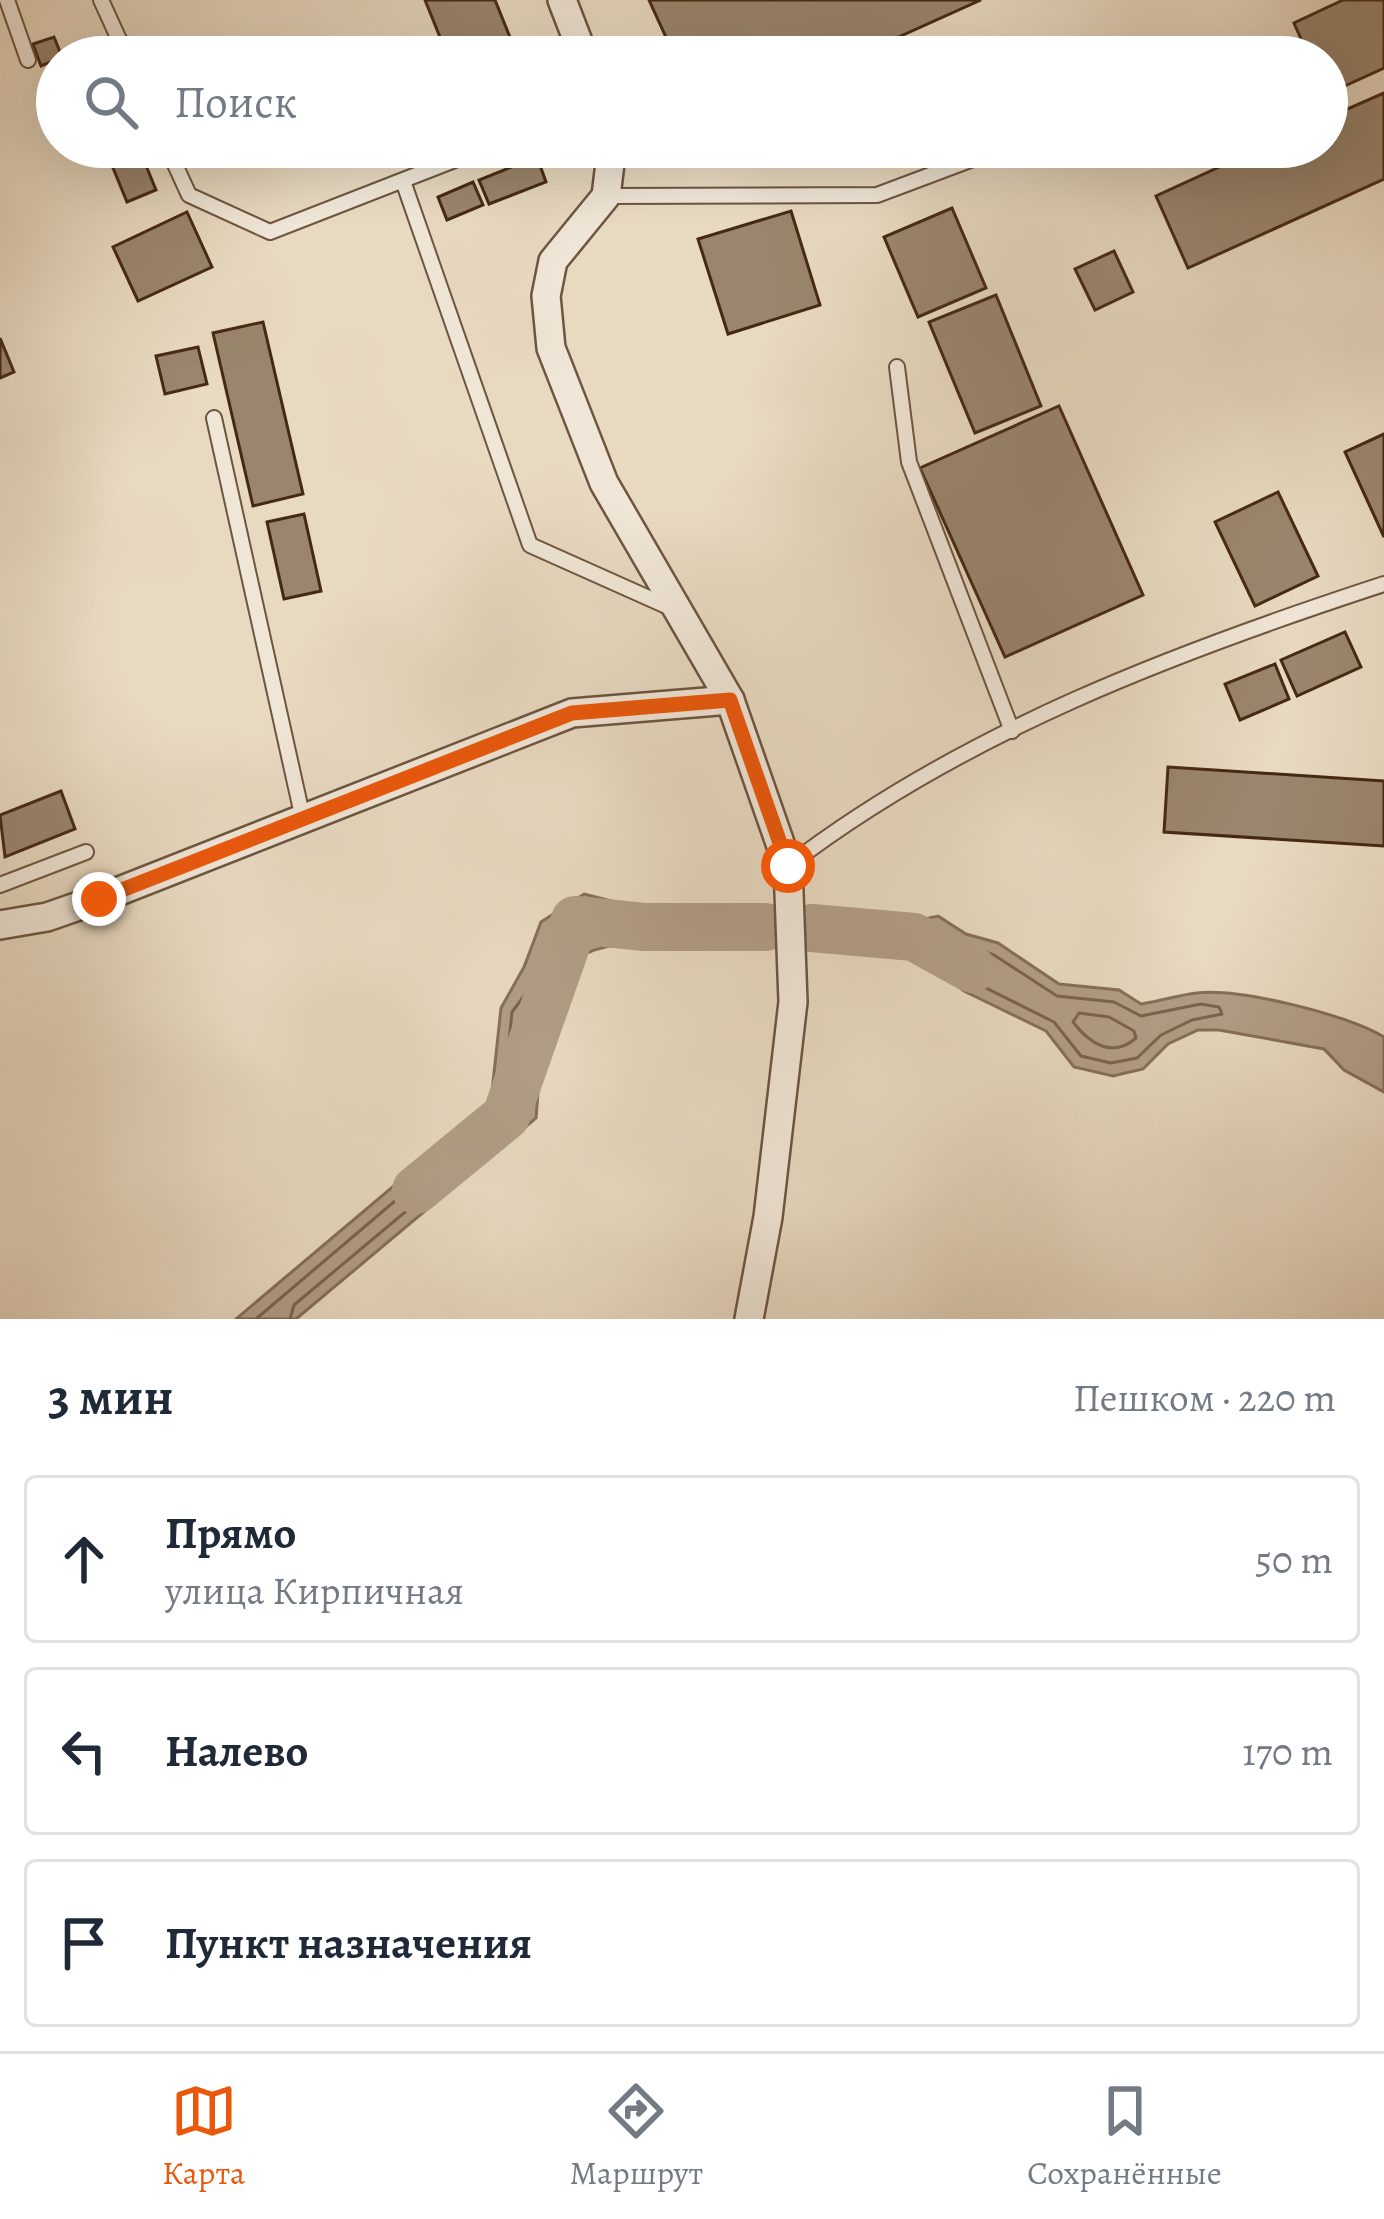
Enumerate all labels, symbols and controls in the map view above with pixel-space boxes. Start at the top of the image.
search box [36,36,1348,168]
icon: search [78,69,144,135]
text: Поиск [174,71,297,133]
route start [761,839,815,893]
route end [72,872,126,926]
text: 3 мин [48,1362,174,1432]
text: Пешком · 220 m [1073,1371,1336,1424]
text: Прямо [165,1502,296,1564]
icon: ahead [51,1526,117,1592]
text: 50 m [1255,1533,1333,1586]
text: улица Кирпичная [165,1564,464,1617]
icon: left [51,1718,117,1784]
text: Налево [165,1720,308,1782]
text: 170 m [1242,1725,1333,1778]
icon: arrive [51,1910,117,1976]
text: Пункт назначения [165,1912,532,1974]
tab: Карта [162,2078,245,2195]
tab: Маршрут [570,2078,703,2195]
tab: Сохранённые [1027,2078,1222,2195]

